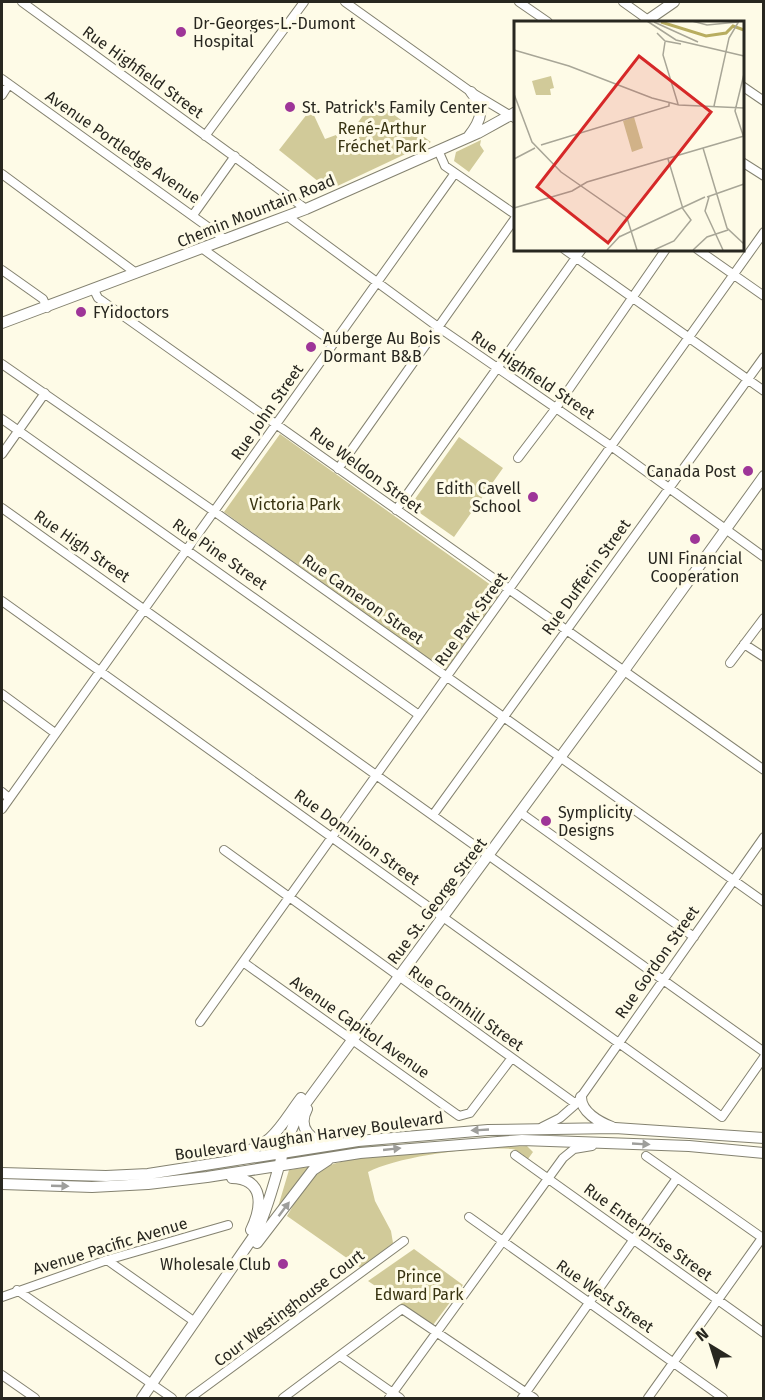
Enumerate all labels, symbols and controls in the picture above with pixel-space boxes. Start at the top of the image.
place label: Dr-Georges-L.-Dumont Hospital [193,14,356,51]
inset map [514,21,744,250]
street label: Rue Highfield Street [79,22,207,122]
marker: Dr-Georges-L.-Dumont Hospital [174,25,188,39]
street label: Avenue Portledge Avenue [42,86,204,208]
place label: St. Patrick's Family Center [302,98,488,117]
marker: St. Patrick's Family Center [283,100,297,114]
park label: René-Arthur Fréchet Park [338,119,427,156]
street label: Chemin Mountain Road [174,171,338,251]
place label: FYidoctors [93,303,169,322]
marker: FYidoctors [74,305,88,319]
street label: Rue Highfield Street [468,327,599,423]
place label: Auberge Au Bois Dormant B&B [323,329,440,366]
marker: Auberge Au Bois Dormant B&B [304,340,318,354]
street label: Rue John Street [227,360,307,464]
street label: Rue Weldon Street [306,423,426,517]
place label: Canada Post [646,462,736,481]
marker: Canada Post [741,464,755,478]
place label: Edith Cavell School [436,479,521,516]
marker: Edith Cavell School [526,490,540,504]
park label: Victoria Park [249,495,341,514]
street label: Rue High Street [30,506,134,586]
street label: Rue Pine Street [169,514,271,594]
street label: Rue Dufferin Street [538,515,635,639]
marker: UNI Financial Cooperation [688,532,702,546]
place label: UNI Financial Cooperation [647,549,743,586]
street label: Rue Cameron Street [299,550,428,648]
street label: Rue Park Street [431,568,511,670]
street label: Rue Dominion Street [291,785,423,889]
place label: Symplicity Designs [558,803,633,840]
marker: Symplicity Designs [539,814,553,828]
street label: Rue St. George Street [383,834,491,968]
street label: Rue Gordon Street [611,902,703,1022]
street label: Rue Cornhill Street [405,961,527,1055]
street label: Avenue Capitol Avenue [287,972,433,1082]
street label: Boulevard Vaughan Harvey Boulevard [173,1108,445,1164]
one-way arrow [470,1126,489,1135]
one-way arrow [632,1139,651,1148]
one-way arrow [383,1144,402,1154]
street label: Rue Enterprise Street [580,1179,716,1285]
one-way arrow [50,1181,69,1191]
one-way arrow [277,1201,290,1217]
street label: Avenue Pacific Avenue [30,1213,190,1279]
street label: Cour Westinghouse Court [210,1245,368,1371]
place label: Wholesale Club [160,1255,271,1274]
street label: Rue West Street [553,1255,658,1337]
marker: Wholesale Club [276,1257,290,1271]
park label: Prince Edward Park [375,1267,464,1304]
north arrow [681,1316,741,1376]
text: N [692,1324,712,1345]

